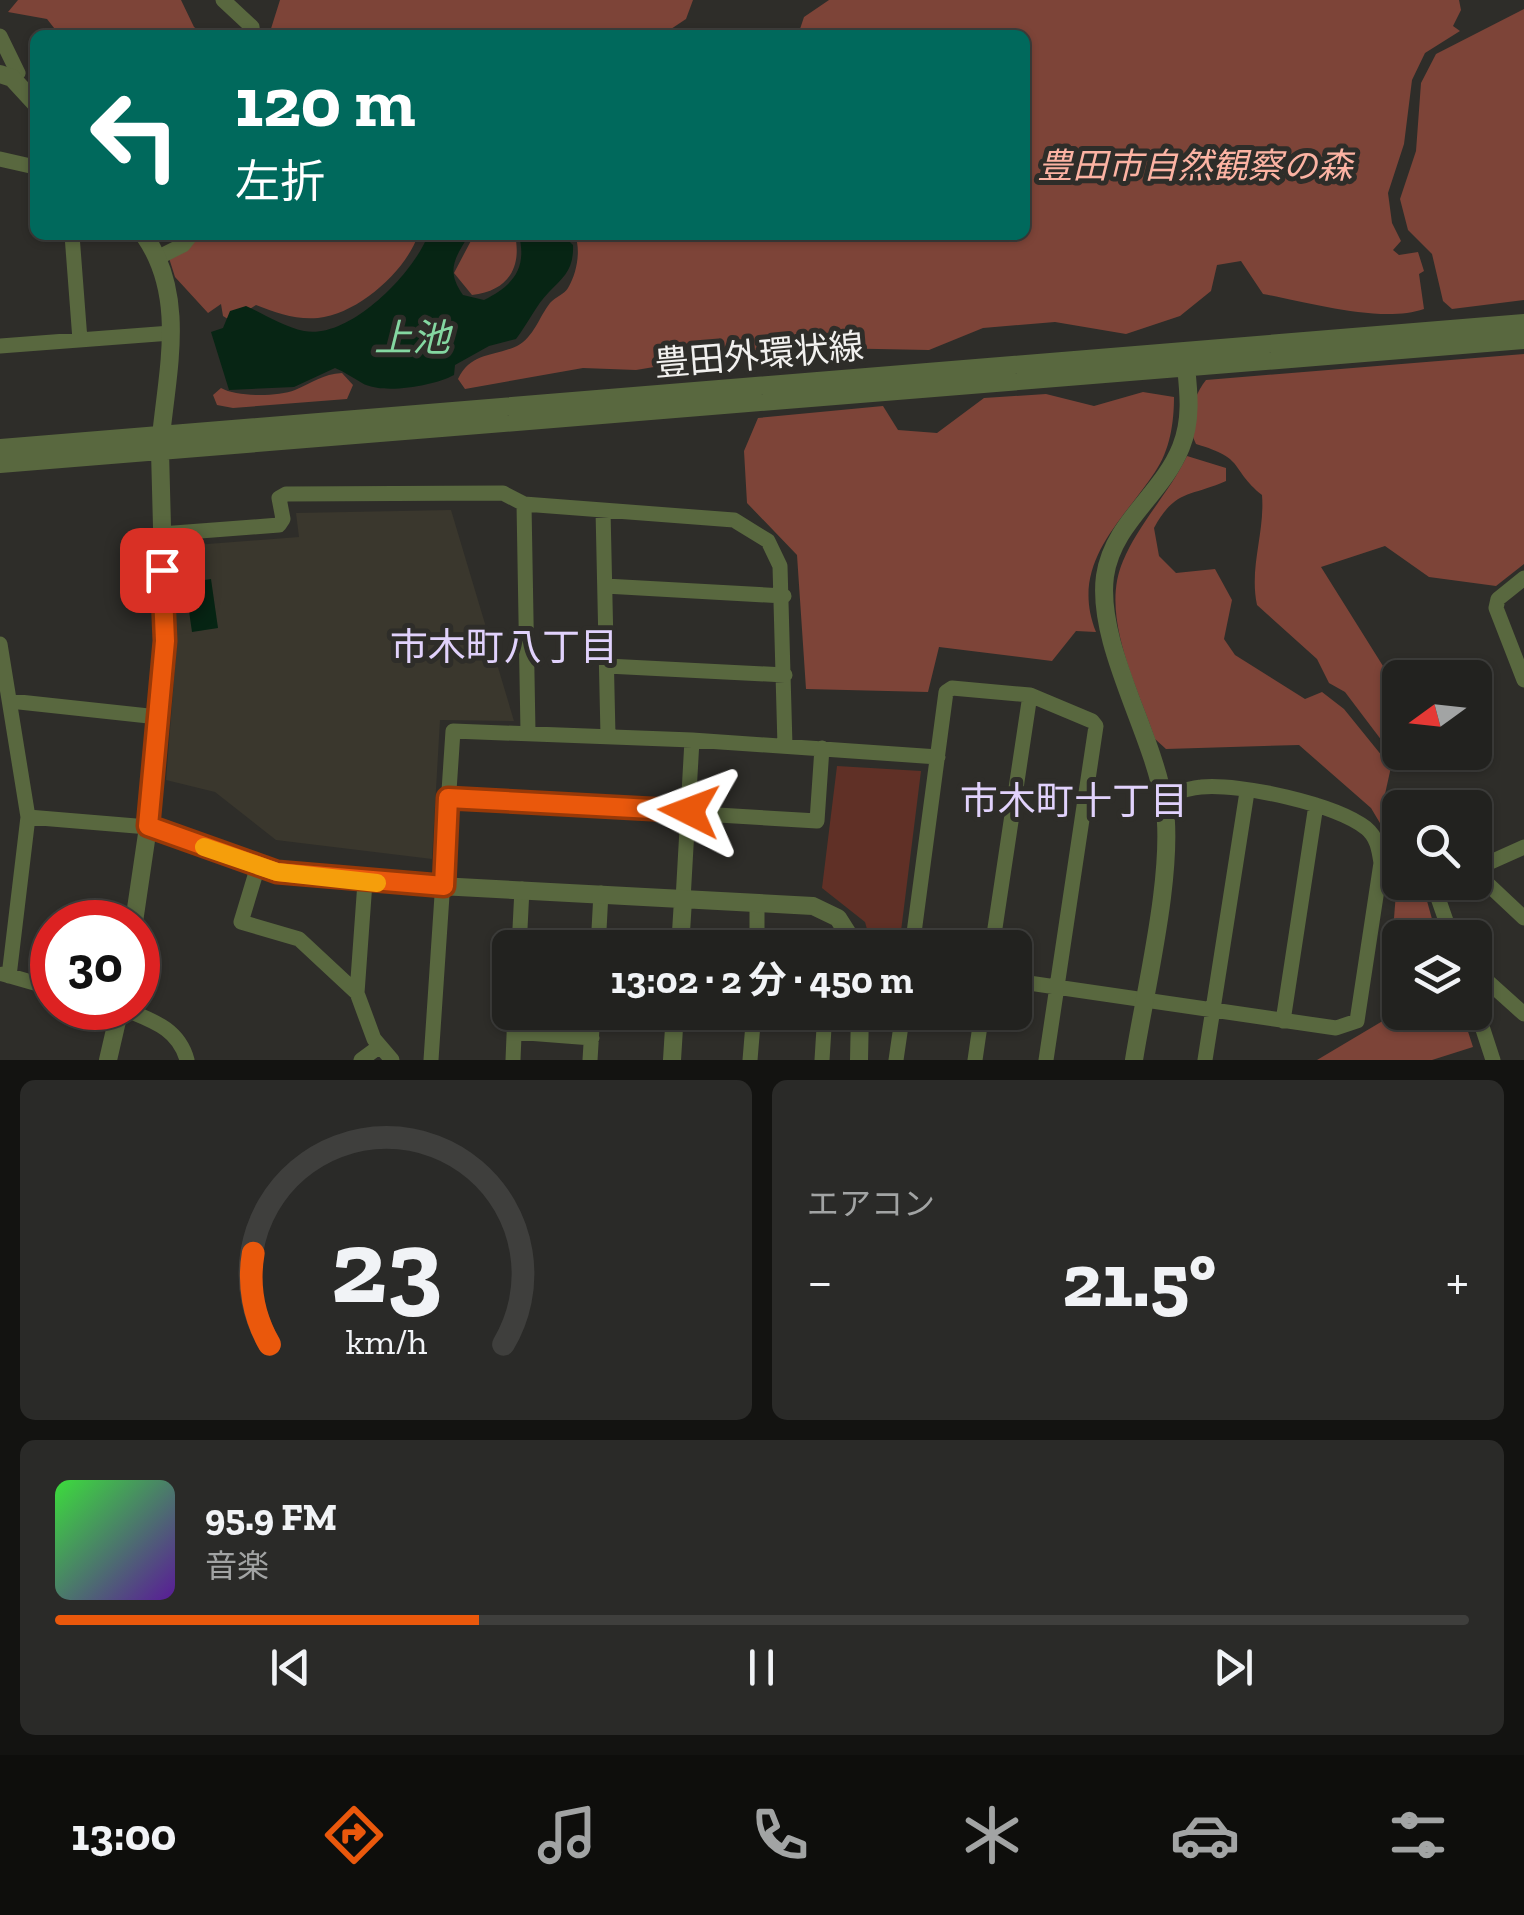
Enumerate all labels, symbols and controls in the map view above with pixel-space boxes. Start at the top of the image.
text: 120 m [235,60,416,144]
icon: left [70,70,200,200]
park label: 豊田市自然観察の森 [1037,145,1355,187]
text: 左折 [235,155,325,209]
water label: 上池 [374,315,454,361]
street label: 豊田外環状線 [653,325,865,385]
pin [120,528,205,613]
icon: arrive [135,543,190,598]
district label: 市木町八丁目 [390,624,618,670]
north arrow [1382,660,1492,770]
map controls [1382,660,1492,1030]
position arrow [637,759,741,863]
district label: 市木町十丁目 [960,778,1188,824]
button: search [1382,790,1492,900]
speed limit sign: 30 [30,900,160,1030]
button: layers [1382,920,1492,1030]
text: 13:02 · 2 分 · 450 m [611,957,913,1003]
text: エアコン [807,1185,935,1223]
text: 23 [330,1204,442,1329]
text: 21.5° [1062,1235,1216,1325]
text: − [807,1248,833,1314]
text: + [1446,1248,1469,1314]
text: km/h [345,1320,427,1363]
text: 95.9 FM [205,1494,337,1540]
text: 音楽 [205,1547,269,1585]
icon: previous [263,1640,318,1695]
icon: pause [734,1640,789,1695]
icon: next [1206,1640,1261,1695]
icon: directions [319,1800,389,1870]
icon: music [532,1800,602,1870]
icon: phone [745,1800,815,1870]
icon: climate [957,1800,1027,1870]
icon: car [1170,1800,1240,1870]
icon: filters [1383,1800,1453,1870]
text: 13:00 [71,1808,177,1862]

